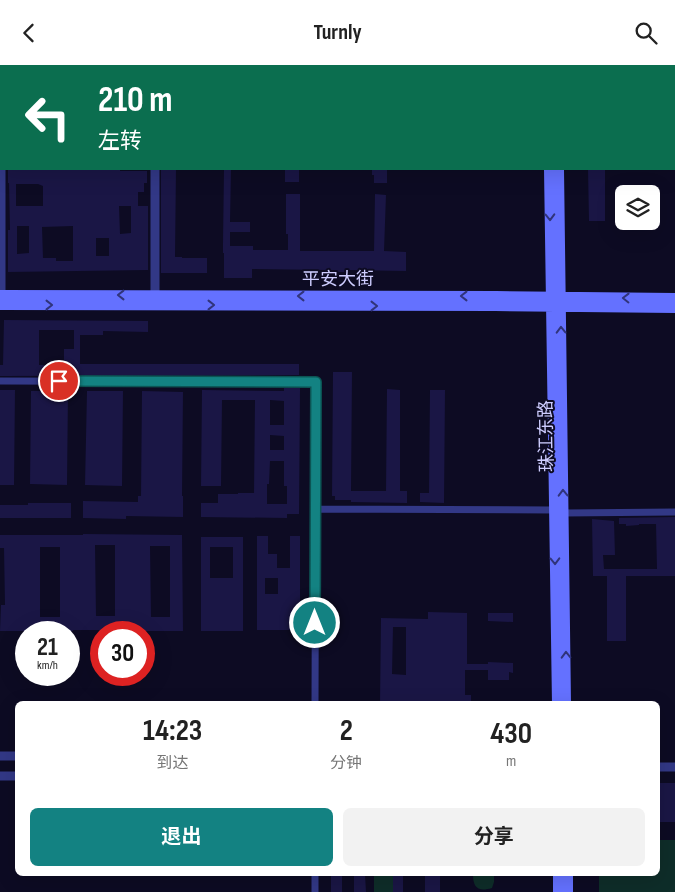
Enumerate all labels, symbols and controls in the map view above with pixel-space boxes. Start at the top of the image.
icon: back [15,19,43,47]
text: Turnly [313,19,362,46]
icon: search [632,19,660,47]
text: 210 m [98,79,172,122]
icon: left [15,85,80,150]
text: 左转 [98,128,142,155]
map controls [615,185,660,230]
button: layers [615,185,660,230]
one-way arrow [545,214,555,222]
street label: 平安大街 [302,269,374,290]
one-way arrow [117,290,125,300]
one-way arrow [297,291,305,301]
one-way arrow [460,291,468,301]
one-way arrow [622,293,630,303]
one-way arrow [45,300,53,310]
one-way arrow [208,300,215,310]
one-way arrow [370,301,378,311]
one-way arrow [556,326,566,334]
pin [38,360,80,402]
icon: arrive [45,367,73,395]
street label: 珠江东路 [535,400,558,472]
one-way arrow [558,488,568,496]
one-way arrow [549,557,560,565]
position arrow [288,596,340,648]
speed limit sign: 30 [90,621,155,686]
text: 21 [37,632,58,663]
one-way arrow [561,651,571,658]
text: km/h [37,658,58,673]
text: 14:23 [143,713,202,749]
text: 2 [340,713,353,749]
text: 430 [490,716,532,752]
text: m [506,752,516,771]
text: 到达 [157,754,189,773]
text: 分钟 [330,754,362,773]
button: 退出 [30,808,333,866]
button: 分享 [343,808,645,866]

